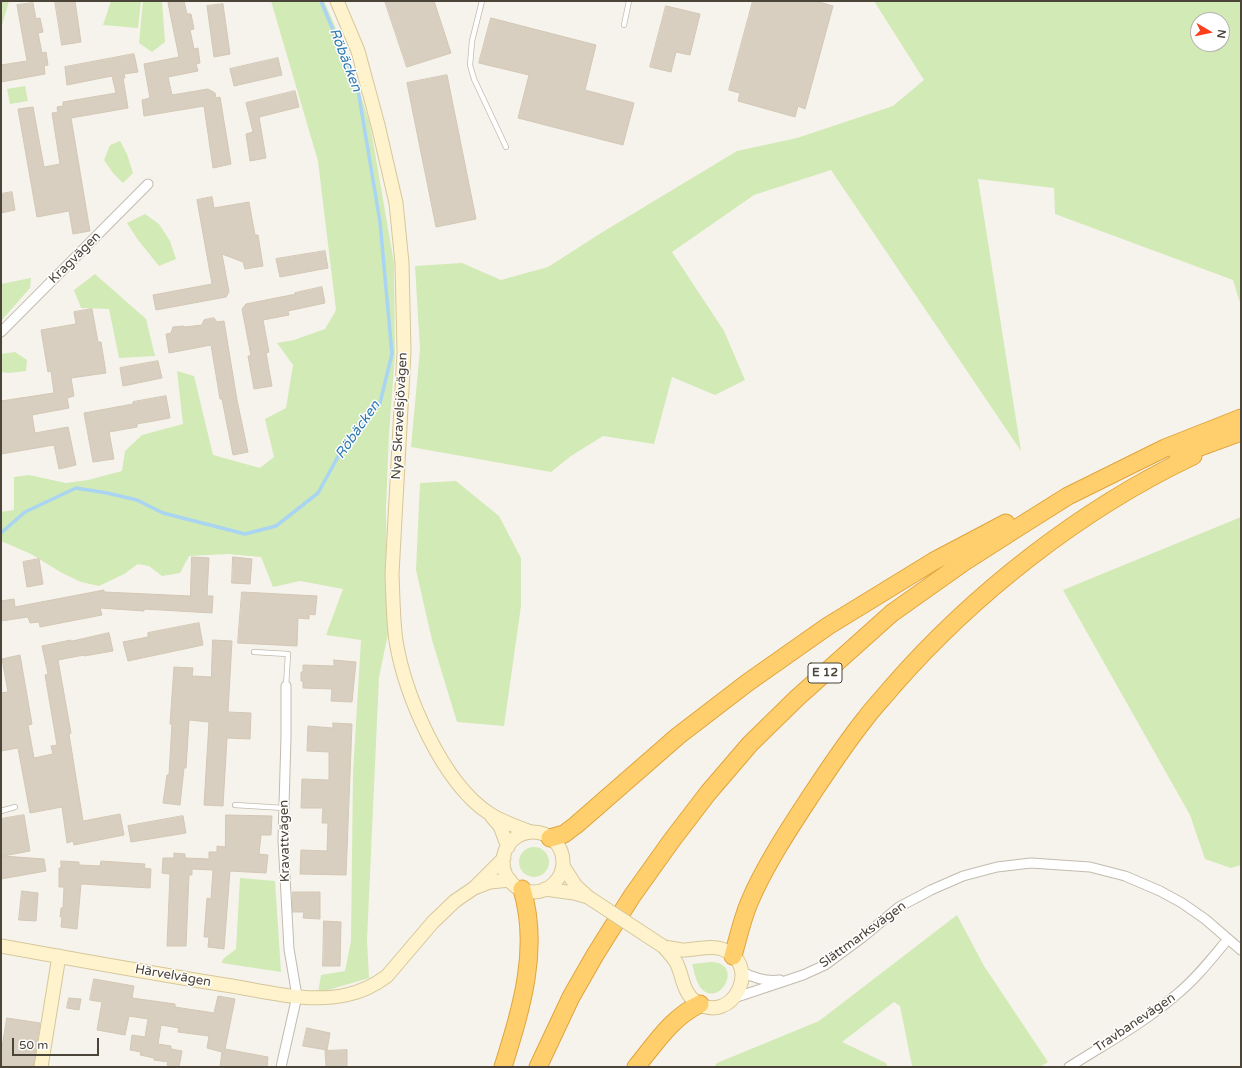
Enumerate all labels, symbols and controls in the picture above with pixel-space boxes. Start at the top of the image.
north arrow [1190,12,1230,52]
water label: Röbäcken [325,26,365,94]
text: N [1214,28,1228,39]
street label: Kragvägen [46,229,104,287]
street label: Nya Skravelsjövägen [389,352,411,480]
water label: Röbäcken [332,398,384,462]
road number: E 12 [808,663,842,683]
street label: Kravattvägen [276,800,294,882]
street label: Slättmarksvägen [817,898,909,972]
street label: Härvelvägen [134,962,212,990]
street label: Travbanevägen [1091,990,1179,1056]
scale bar [14,1030,101,1056]
text: 50 m [19,1038,48,1052]

